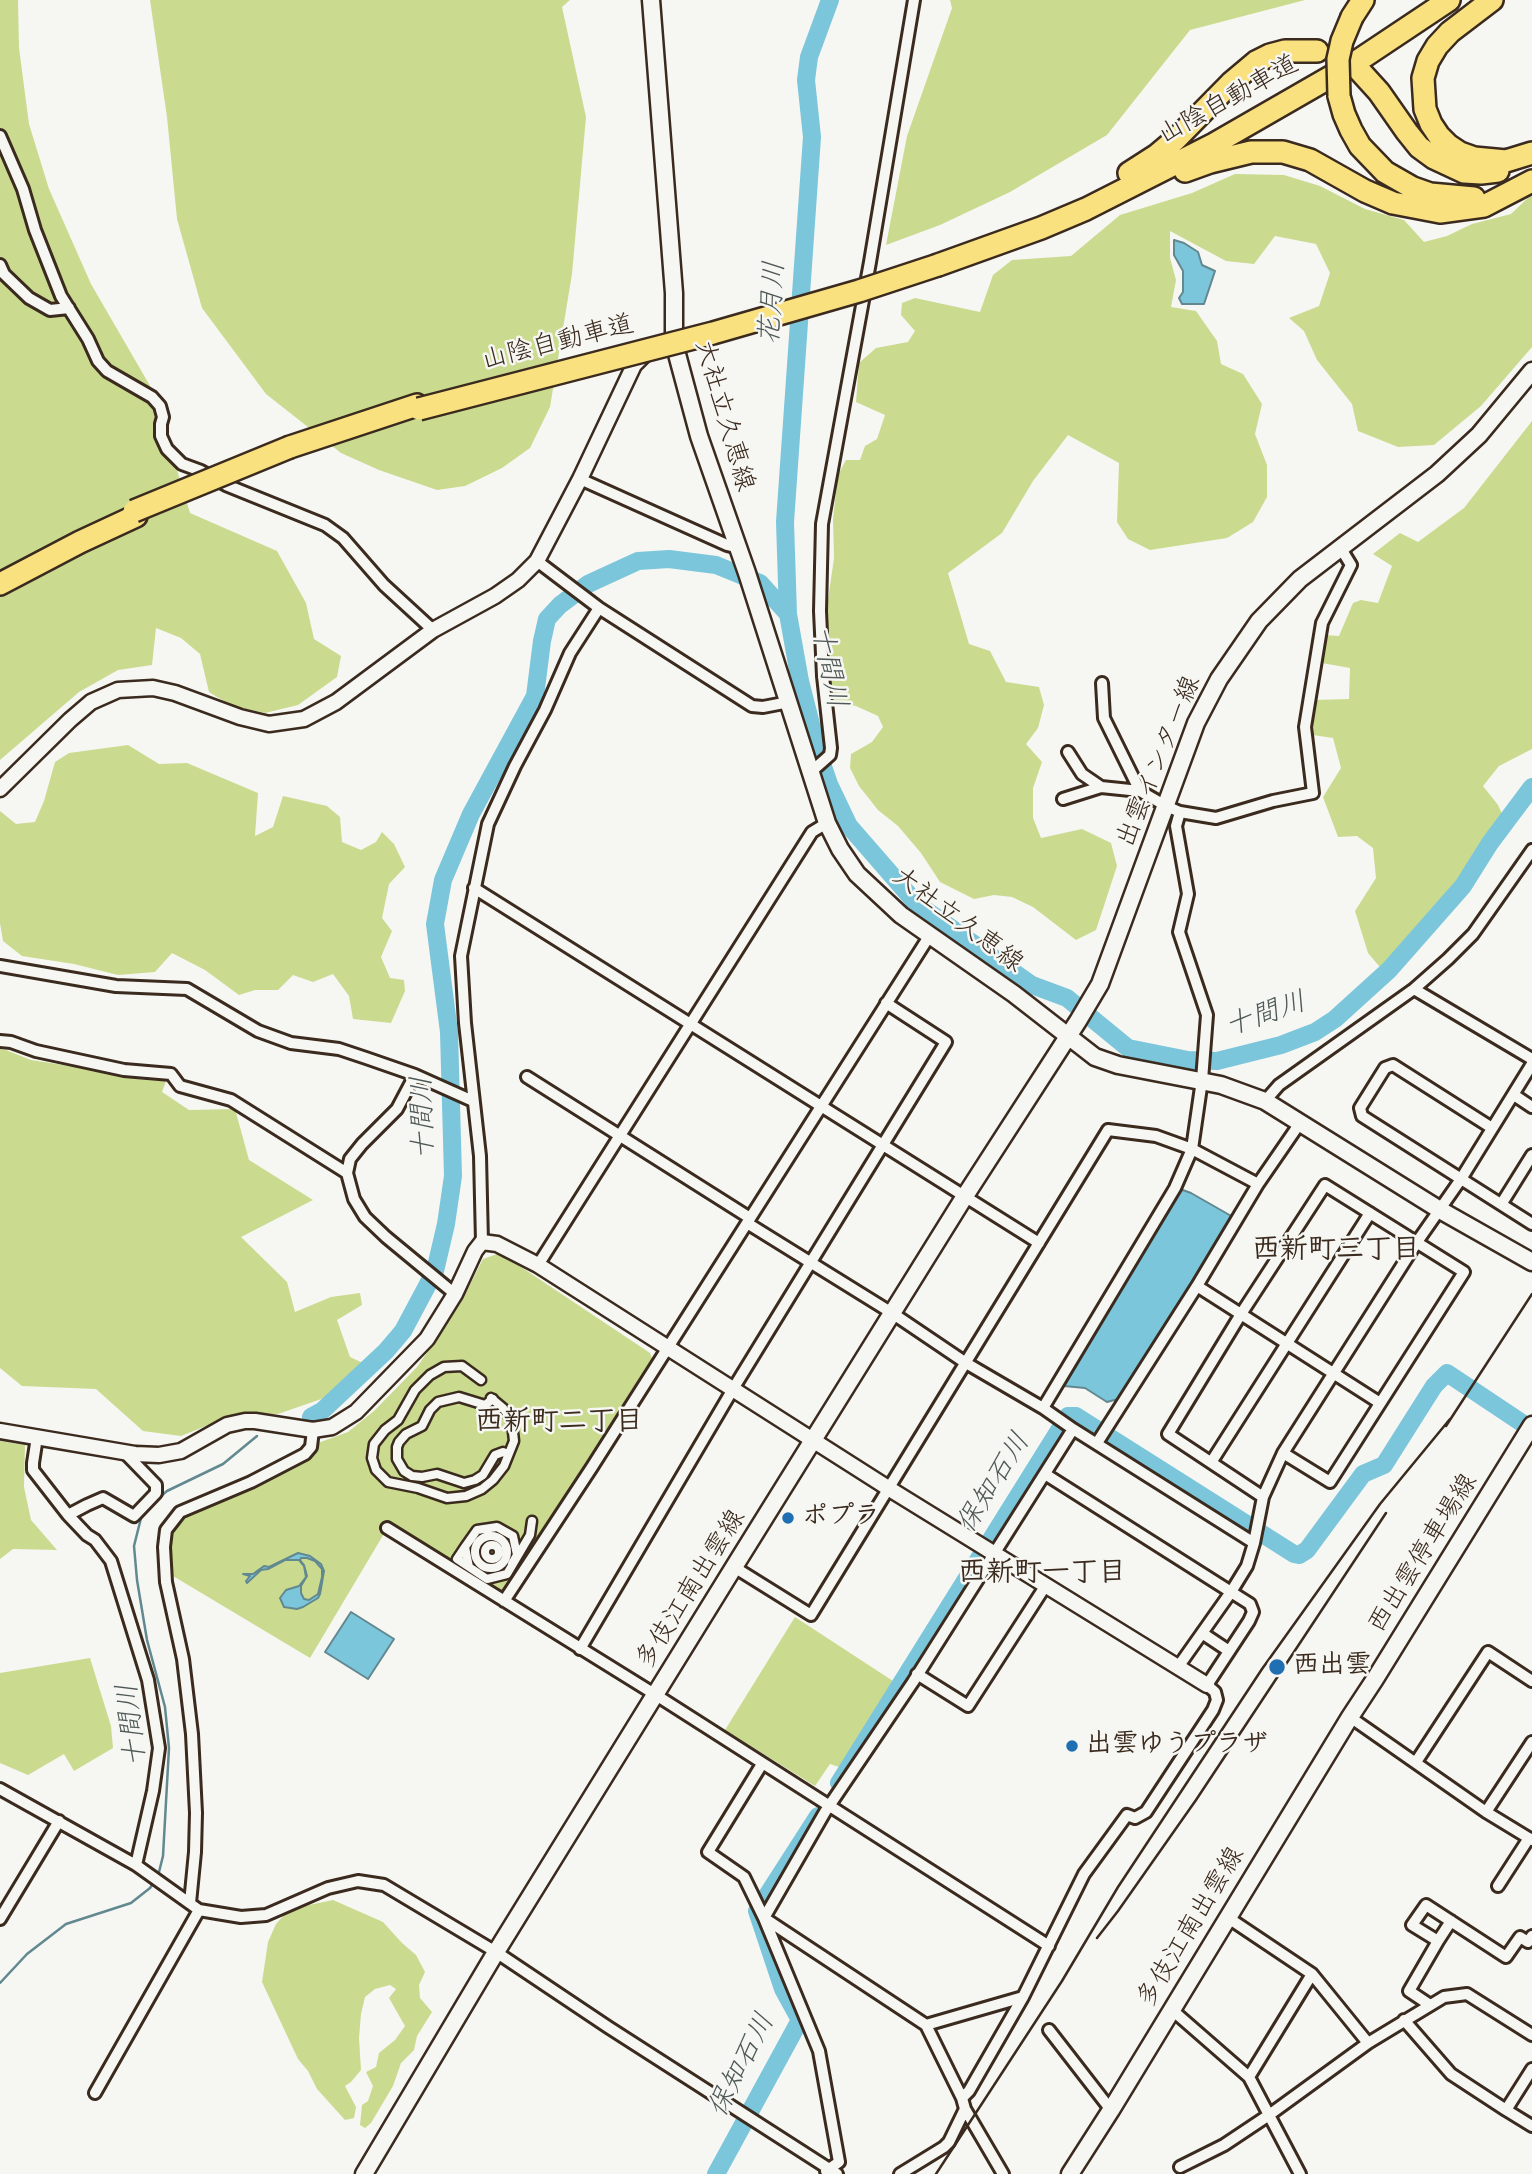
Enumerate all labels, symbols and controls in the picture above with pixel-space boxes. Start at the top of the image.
street label: 山陰自動車道 [1153,50,1305,152]
water label: 花月川 [754,260,794,346]
street label: 山陰自動車道 [479,310,637,378]
street label: 大社立久恵線 [687,337,759,495]
water label: 十間川 [802,622,852,712]
street label: 出雲インター線 [1111,672,1209,852]
street label: 大社立久恵線 [885,862,1029,980]
water label: 十間川 [1221,986,1311,1046]
water label: 十間川 [407,1075,443,1161]
district label: 西新町三丁目 [1252,1234,1420,1268]
district label: 西新町二丁目 [475,1406,643,1440]
water label: 保知石川 [951,1428,1039,1540]
street label: 西出雲停車場線 [1363,1469,1485,1639]
place label: ポプラ [802,1502,880,1534]
street label: 多伎江南出雲線 [631,1505,753,1675]
marker: ポプラ [780,1510,796,1526]
district label: 西新町一丁目 [958,1557,1126,1591]
place label: 西出雲 [1293,1651,1371,1683]
marker: 西出雲 [1267,1657,1287,1677]
water label: 十間川 [112,1681,156,1769]
place label: 出雲ゆうプラザ [1086,1730,1268,1762]
marker: 出雲ゆうプラザ [1064,1738,1080,1754]
street label: 多伎江南出雲線 [1132,1842,1252,2014]
water label: 保知石川 [703,2008,783,2124]

